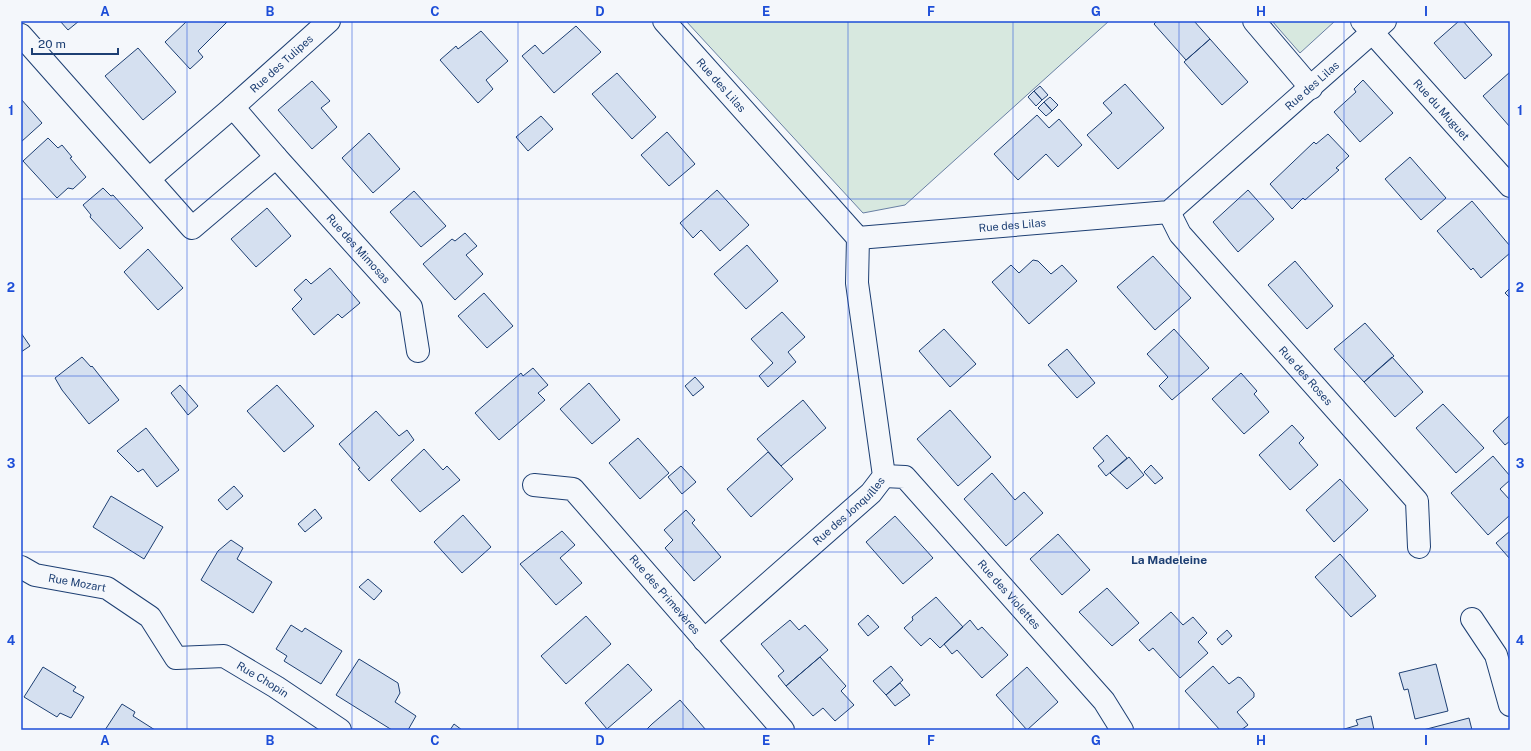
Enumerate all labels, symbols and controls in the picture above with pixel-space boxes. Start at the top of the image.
text: A [100,4,110,19]
text: B [266,4,275,19]
text: C [430,4,440,19]
text: D [595,4,605,19]
text: E [762,4,770,19]
text: F [927,4,935,19]
text: G [1091,4,1101,19]
text: H [1256,4,1266,19]
text: I [1424,4,1428,19]
scale bar [32,30,118,56]
street label: Rue des Tulipes [248,32,316,95]
text: 20 m [38,37,66,51]
street label: Rue des Lilas [694,56,749,115]
street label: Rue des Lilas [1283,58,1342,112]
street label: Rue du Muguet [1411,77,1472,142]
text: 1 [8,103,14,118]
text: 1 [1517,103,1523,118]
street label: Rue des Mimosas [324,211,393,286]
street label: Rue des Lilas [978,216,1047,234]
text: 2 [7,280,15,295]
text: 2 [1516,280,1524,295]
street label: Rue des Roses [1277,344,1335,408]
text: 3 [7,456,16,471]
text: 3 [1516,456,1525,471]
street label: Rue des Jonquilles [810,474,887,547]
street label: Rue des Primevères [627,552,703,637]
district label: La Madeleine [1131,553,1207,567]
street label: Rue des Violettes [975,557,1043,632]
street label: Rue Mozart [47,572,107,594]
text: 4 [7,633,16,648]
text: 4 [1516,633,1525,648]
street label: Rue Chopin [235,659,291,700]
text: A [100,733,110,748]
text: B [266,733,275,748]
text: C [430,733,440,748]
text: D [595,733,605,748]
text: E [762,733,770,748]
text: F [927,733,935,748]
text: G [1091,733,1101,748]
text: H [1256,733,1266,748]
text: I [1424,733,1428,748]

